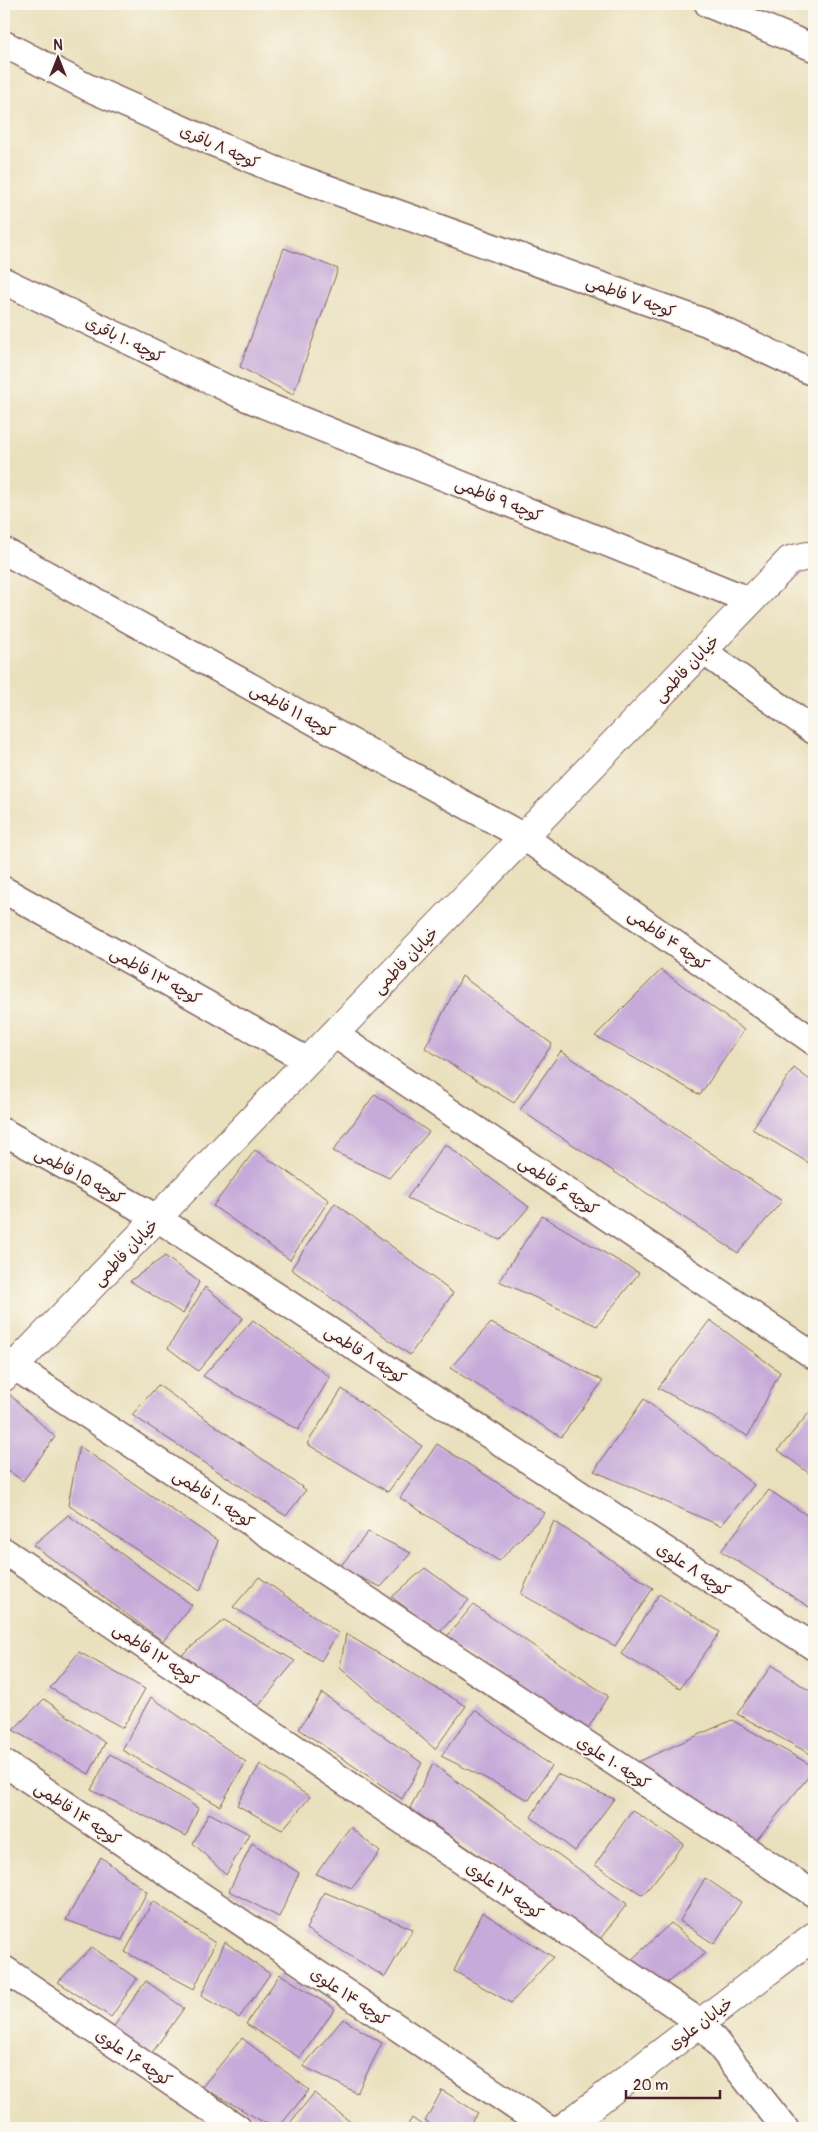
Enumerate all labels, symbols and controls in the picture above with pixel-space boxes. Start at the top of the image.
north arrow [32,32,82,82]
text: N [53,37,63,54]
street label: کوچه ۸ باقری [177,120,263,173]
street label: کوچه ۷ فاطمی [583,272,678,322]
street label: کوچه ۱۰ باقری [82,312,167,368]
street label: کوچه ۹ فاطمی [452,473,545,527]
street label: خیابان فاطمی [650,631,724,706]
street label: کوچه ۱۱ فاطمی [247,679,338,742]
street label: کوچه ۴ فاطمی [624,905,713,975]
street label: خیابان فاطمی [369,923,443,998]
street label: کوچه ۱۳ فاطمی [106,943,205,1009]
street label: کوچه ۱۵ فاطمی [31,1143,128,1209]
street label: کوچه ۶ فاطمی [515,1152,602,1220]
street label: خیابان فاطمی [89,1215,163,1290]
street label: کوچه ۸ فاطمی [321,1321,410,1389]
street label: کوچه ۱۰ فاطمی [169,1465,258,1533]
street label: کوچه ۸ علوی [653,1539,734,1601]
street label: کوچه ۱۲ فاطمی [109,1619,202,1691]
street label: کوچه ۱۰ علوی [573,1732,654,1794]
street label: کوچه ۱۴ فاطمی [30,1778,125,1850]
street label: کوچه ۱۲ علوی [462,1858,547,1924]
street label: کوچه ۱۴ علوی [306,1963,393,2030]
street label: خیابان علوی [664,1993,737,2055]
street label: کوچه ۱۶ علوی [91,2025,176,2091]
scale bar [626,2067,719,2099]
text: 20 m [633,2076,668,2095]

